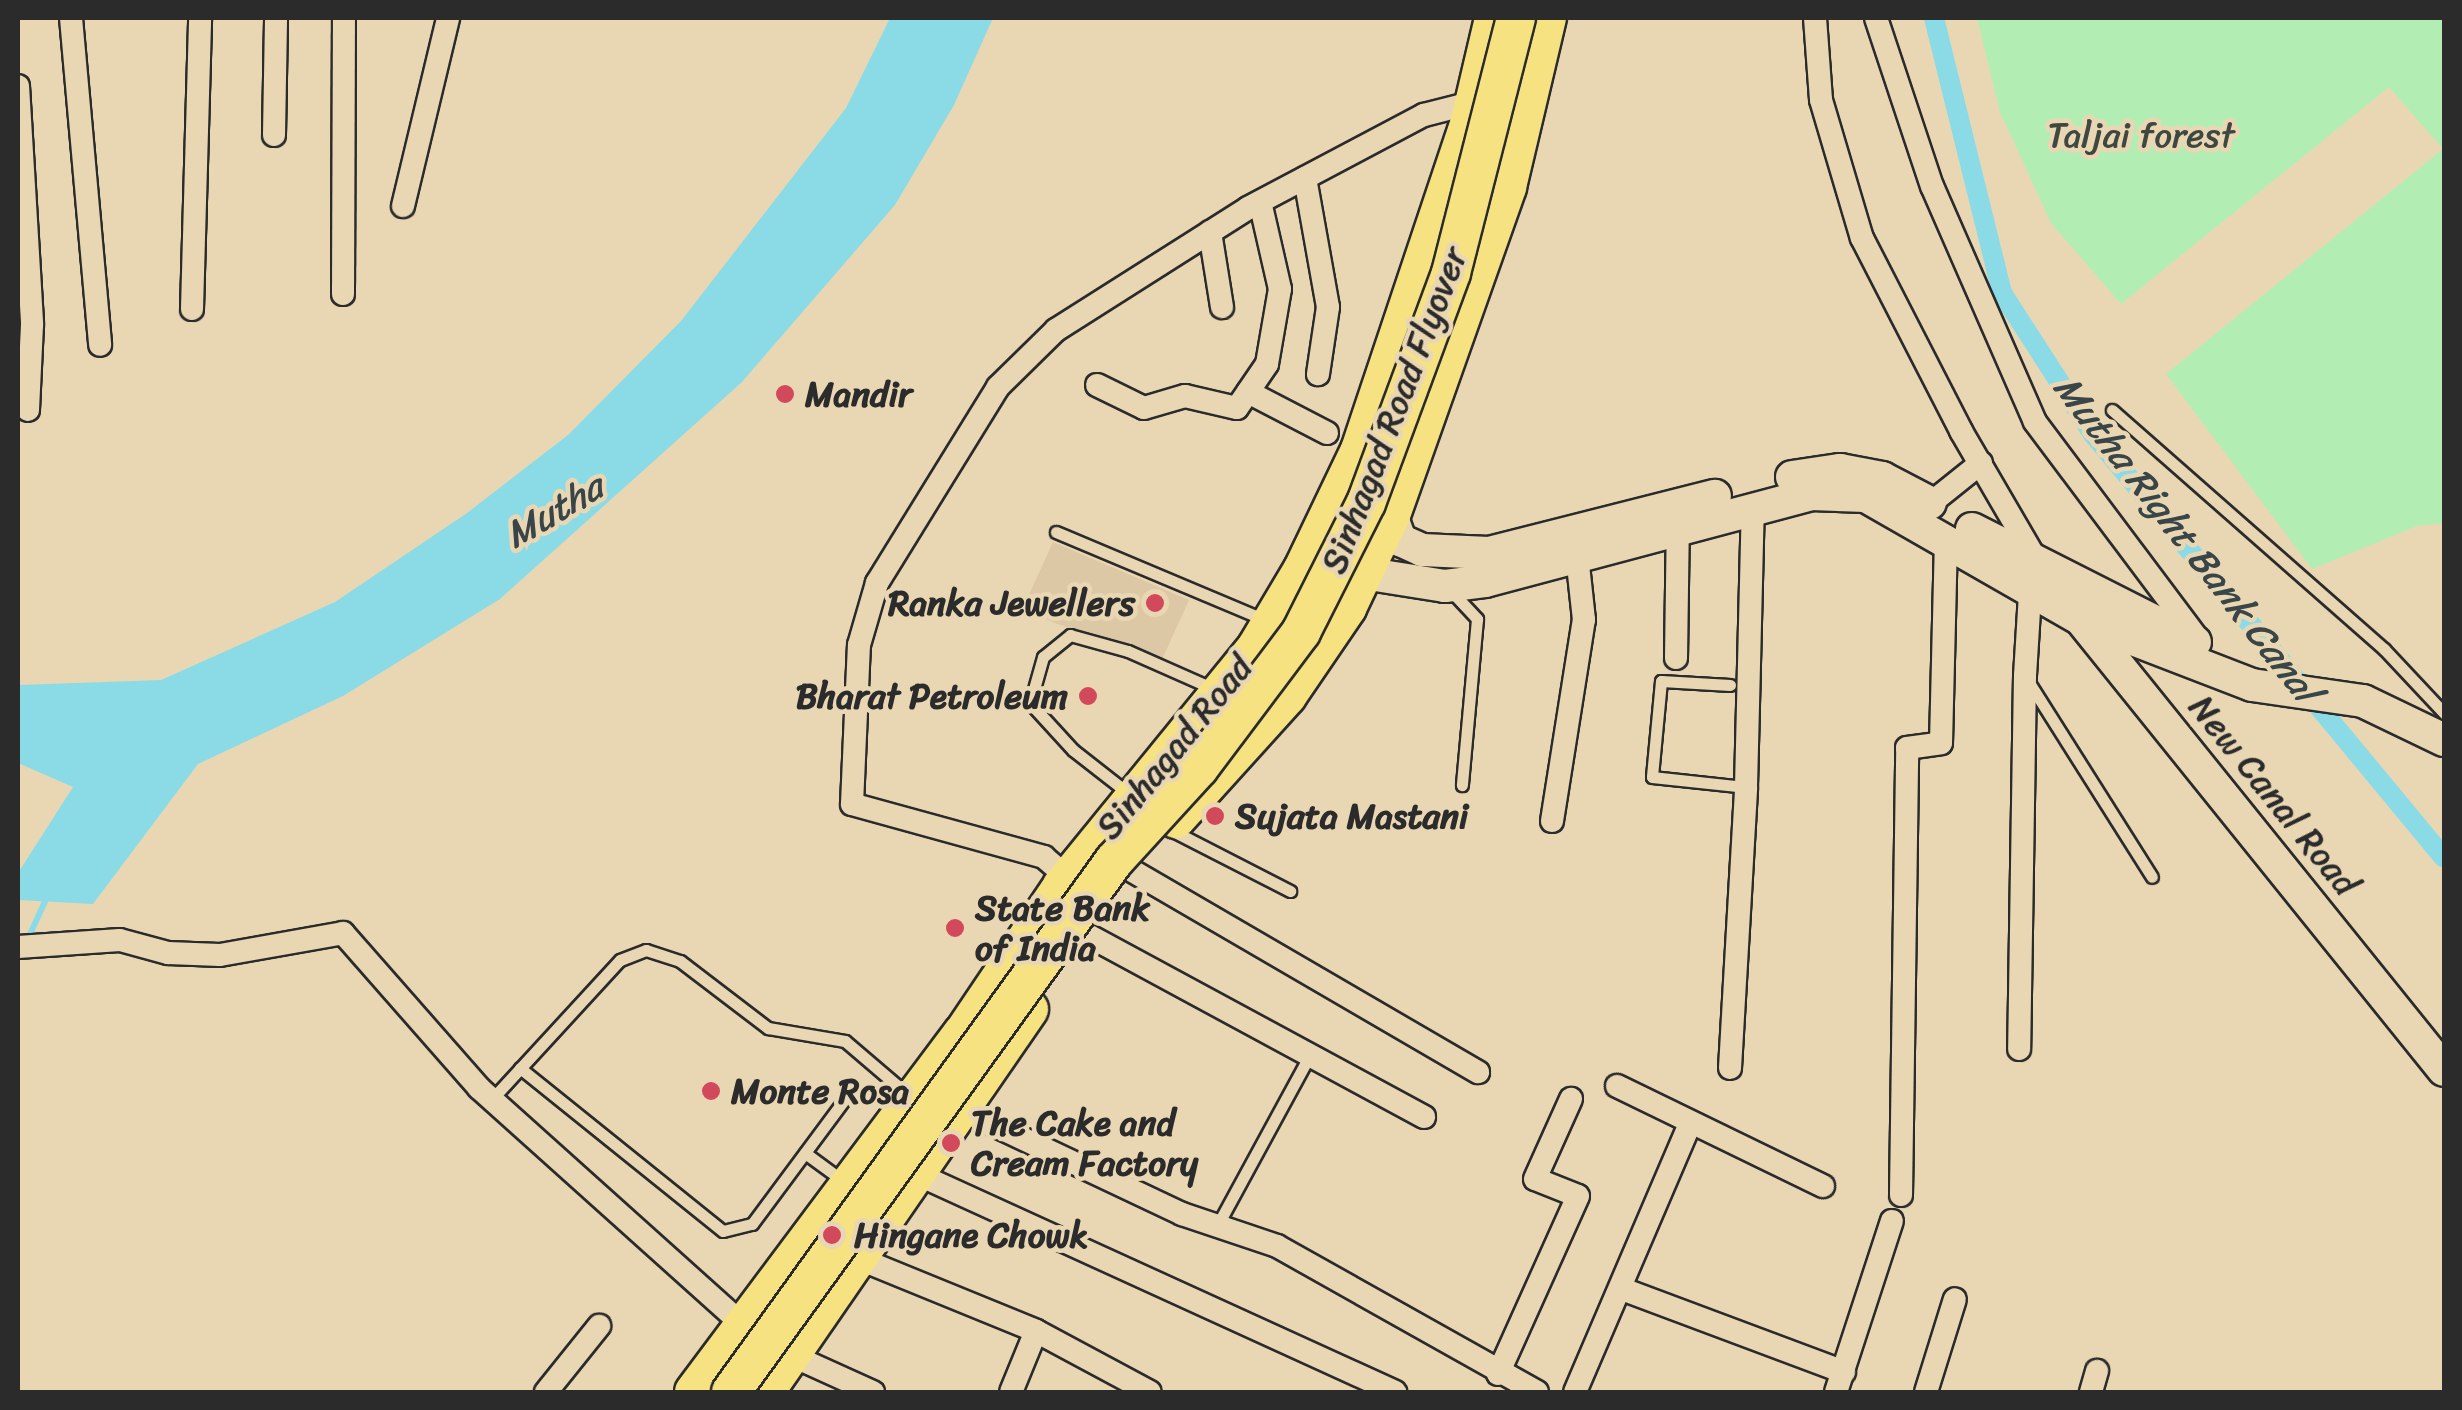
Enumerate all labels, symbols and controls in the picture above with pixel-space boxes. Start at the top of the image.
park label: Taljai forest [2048,114,2234,156]
street label: Sinhagad Road Flyover [1312,241,1476,579]
water label: Mutha Right Bank Canal [2044,367,2328,711]
place label: Mandir [805,373,912,415]
marker: Mandir [774,383,796,405]
water label: Mutha [496,464,612,558]
place label: Ranka Jewellers [888,582,1135,624]
marker: Ranka Jewellers [1144,592,1166,614]
street label: Sinhagad Road [1087,647,1261,847]
place label: Bharat Petroleum [796,675,1068,717]
marker: Bharat Petroleum [1077,685,1099,707]
street label: New Canal Road [2180,686,2368,904]
place label: Sujata Mastani [1235,795,1470,837]
marker: Sujata Mastani [1204,805,1226,827]
place label: State Bank of India [975,887,1149,969]
marker: State Bank of India [944,917,966,939]
place label: Monte Rosa [731,1070,911,1112]
marker: Monte Rosa [700,1080,722,1102]
place label: The Cake and Cream Factory [971,1102,1198,1184]
marker: The Cake and Cream Factory [940,1132,962,1154]
place label: Hingane Chowk [854,1214,1088,1256]
marker: Hingane Chowk [819,1222,845,1248]

